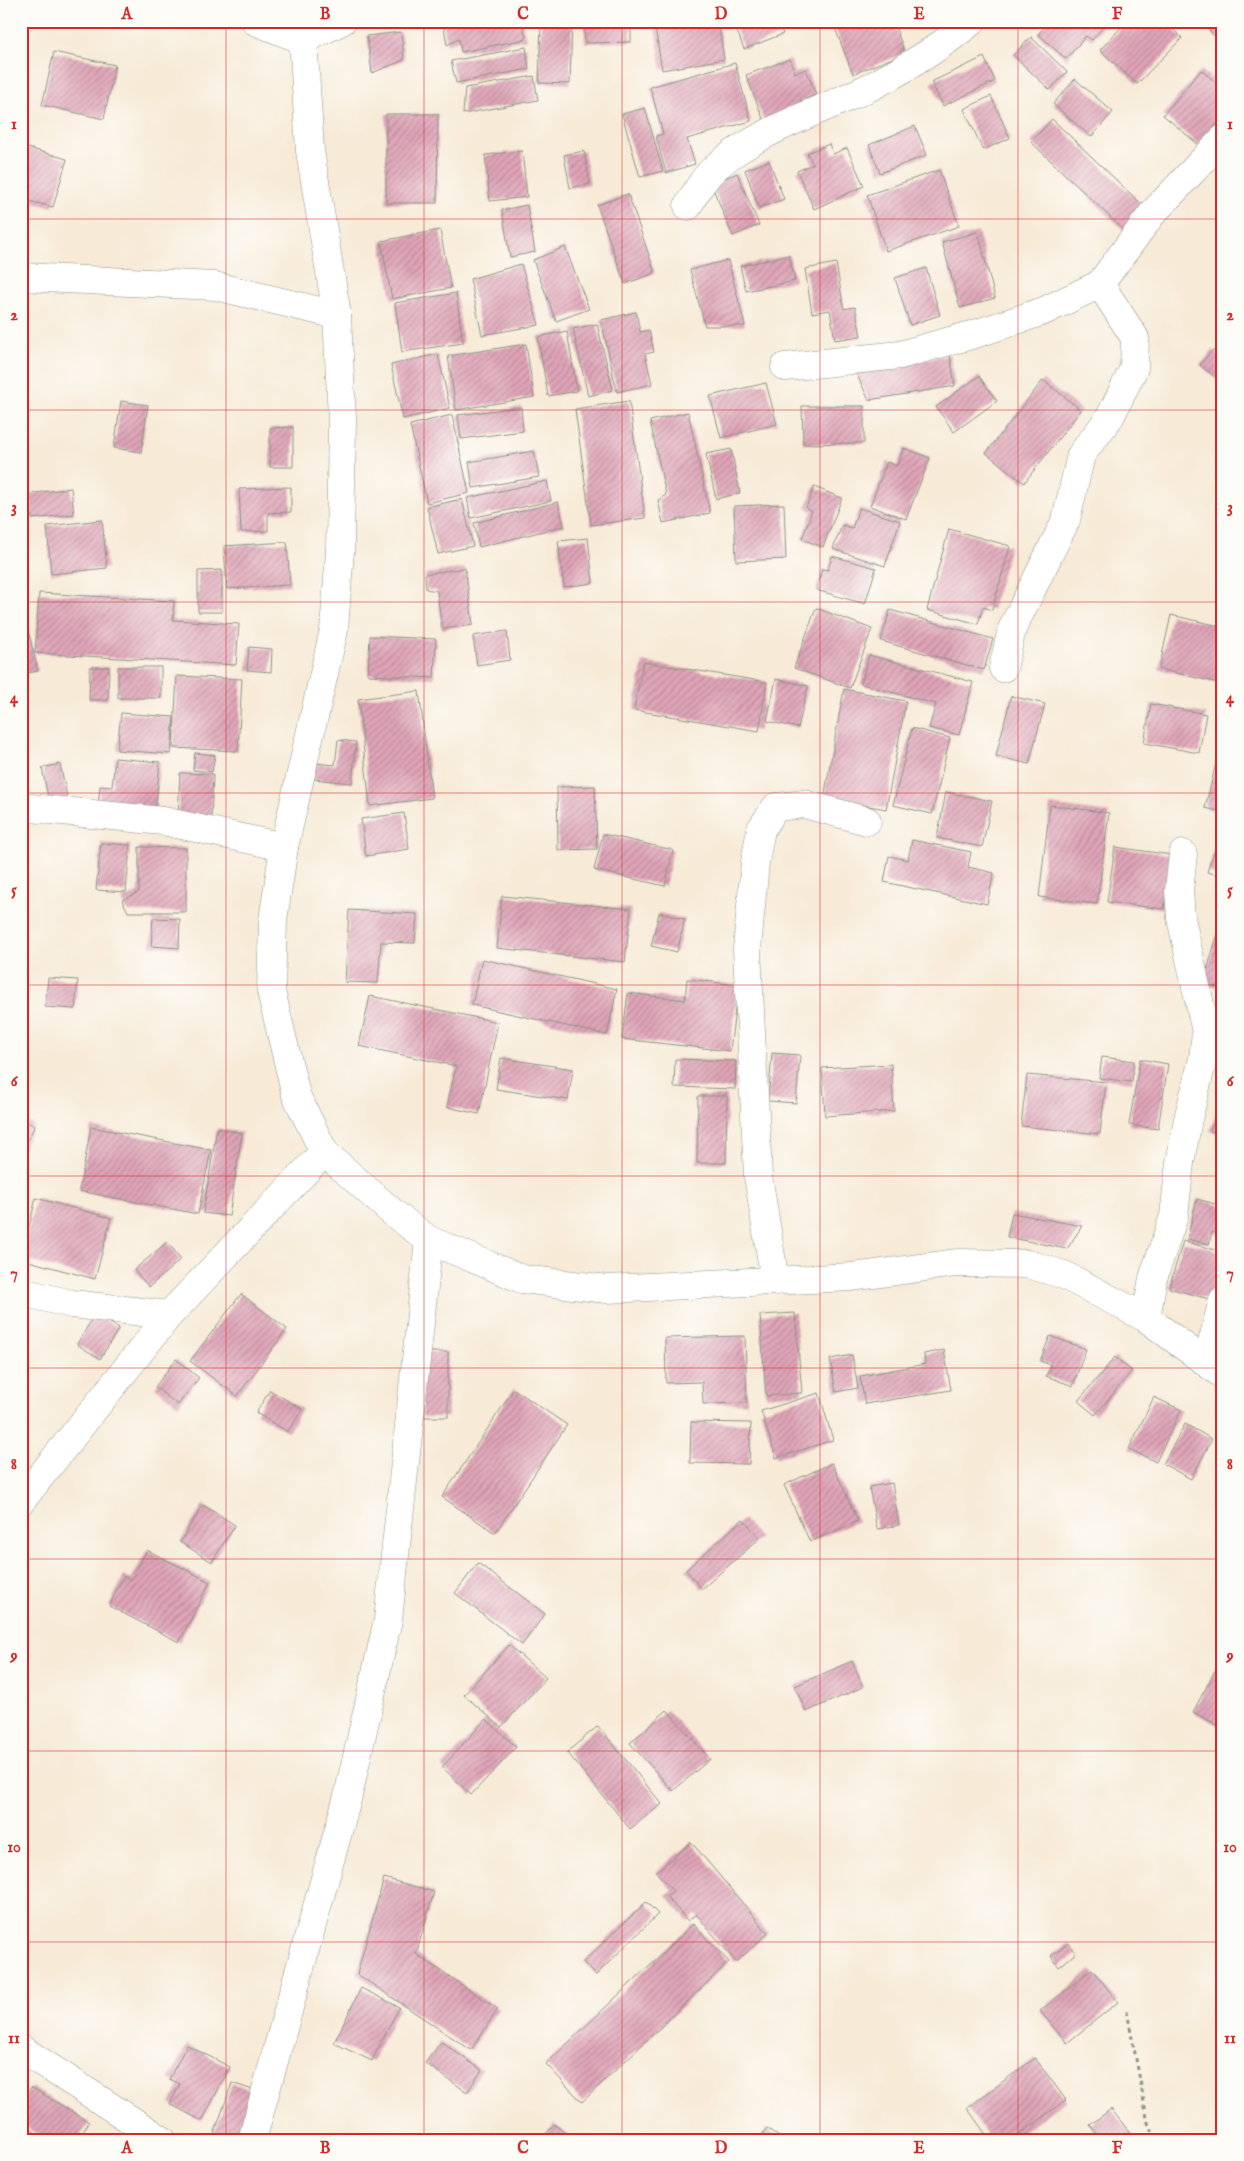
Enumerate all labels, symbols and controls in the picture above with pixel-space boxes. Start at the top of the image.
text: A [121,5,134,25]
text: B [320,5,331,25]
text: C [517,5,529,25]
text: D [715,5,728,25]
text: E [913,5,925,25]
text: F [1112,5,1123,25]
text: 1 [11,115,17,135]
text: 1 [1227,115,1233,135]
text: 2 [10,306,18,326]
text: 2 [1226,306,1234,326]
text: 3 [11,498,17,518]
text: 3 [1227,498,1233,518]
text: 4 [10,689,19,709]
text: 4 [1226,689,1235,709]
text: 5 [11,881,17,901]
text: 5 [1227,881,1233,901]
text: 6 [11,1072,19,1092]
text: 6 [1227,1072,1235,1092]
text: 7 [10,1264,18,1284]
text: 7 [1226,1264,1234,1284]
text: 8 [11,1455,17,1475]
text: 8 [1227,1455,1233,1475]
text: 9 [10,1647,18,1667]
text: 9 [1226,1647,1234,1667]
text: 10 [7,1838,21,1858]
text: 10 [1223,1838,1237,1858]
text: 11 [8,2029,20,2049]
text: 11 [1224,2029,1236,2049]
text: A [121,2139,134,2159]
text: B [320,2139,331,2159]
text: C [517,2139,529,2159]
text: D [715,2139,728,2159]
text: E [913,2139,925,2159]
text: F [1112,2139,1123,2159]

